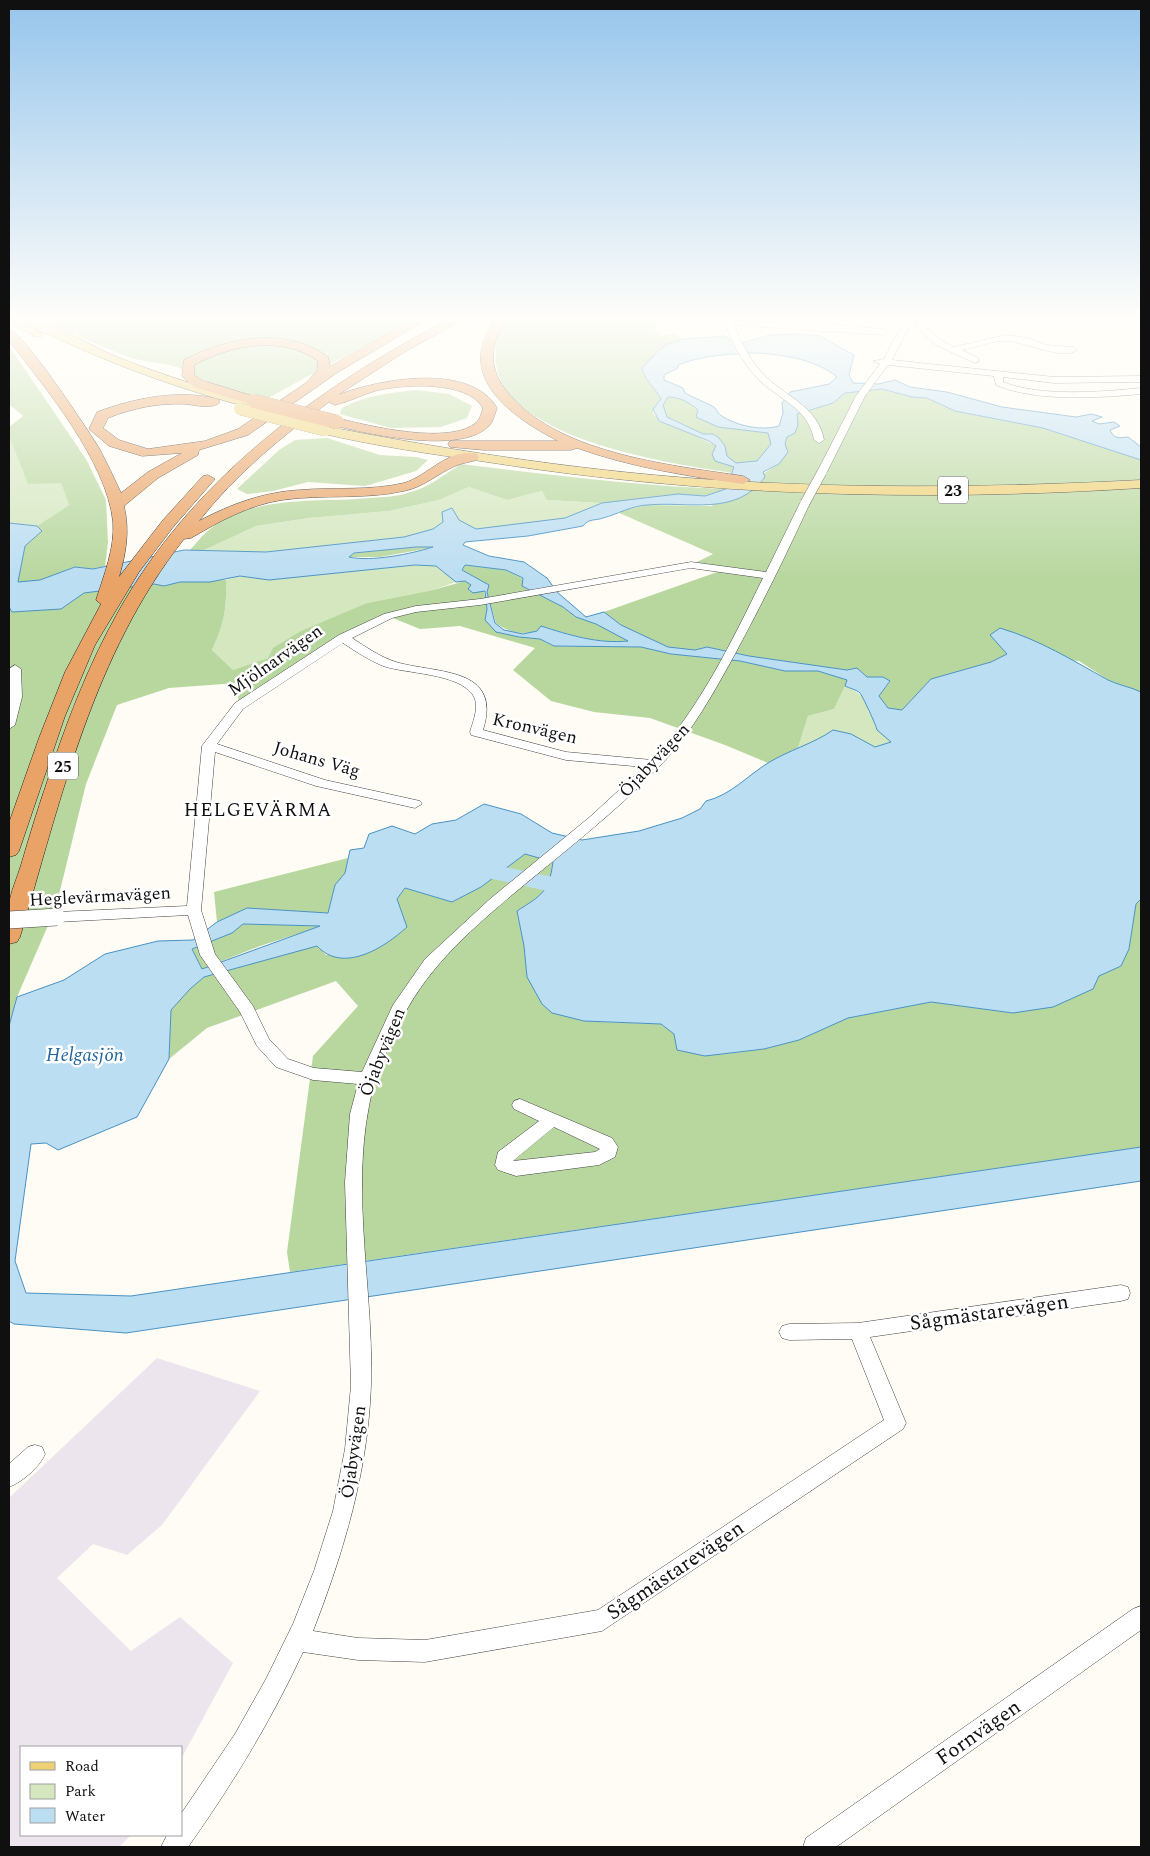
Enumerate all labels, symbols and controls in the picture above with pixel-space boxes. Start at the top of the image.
road number: 23 [938,476,968,504]
street label: Mjölnarvägen [222,618,328,703]
street label: Kronvägen [490,706,580,751]
street label: Öjabyvägen [613,717,696,804]
street label: Johans Väg [270,734,363,785]
road number: 25 [48,752,78,779]
district label: HELGEVÄRMA [184,796,332,825]
street label: Heglevärmavägen [28,879,172,914]
street label: Öjabyvägen [352,1004,413,1101]
water label: Helgasjön [46,1041,124,1070]
street label: Sågmästarevägen [908,1286,1071,1340]
street label: Öjabyvägen [334,1404,373,1500]
street label: Sågmästarevägen [600,1513,751,1629]
street label: Fornvägen [929,1692,1028,1774]
legend [20,1746,182,1836]
text: Road [65,1755,99,1778]
text: Park [65,1780,96,1803]
text: Water [65,1805,105,1828]

